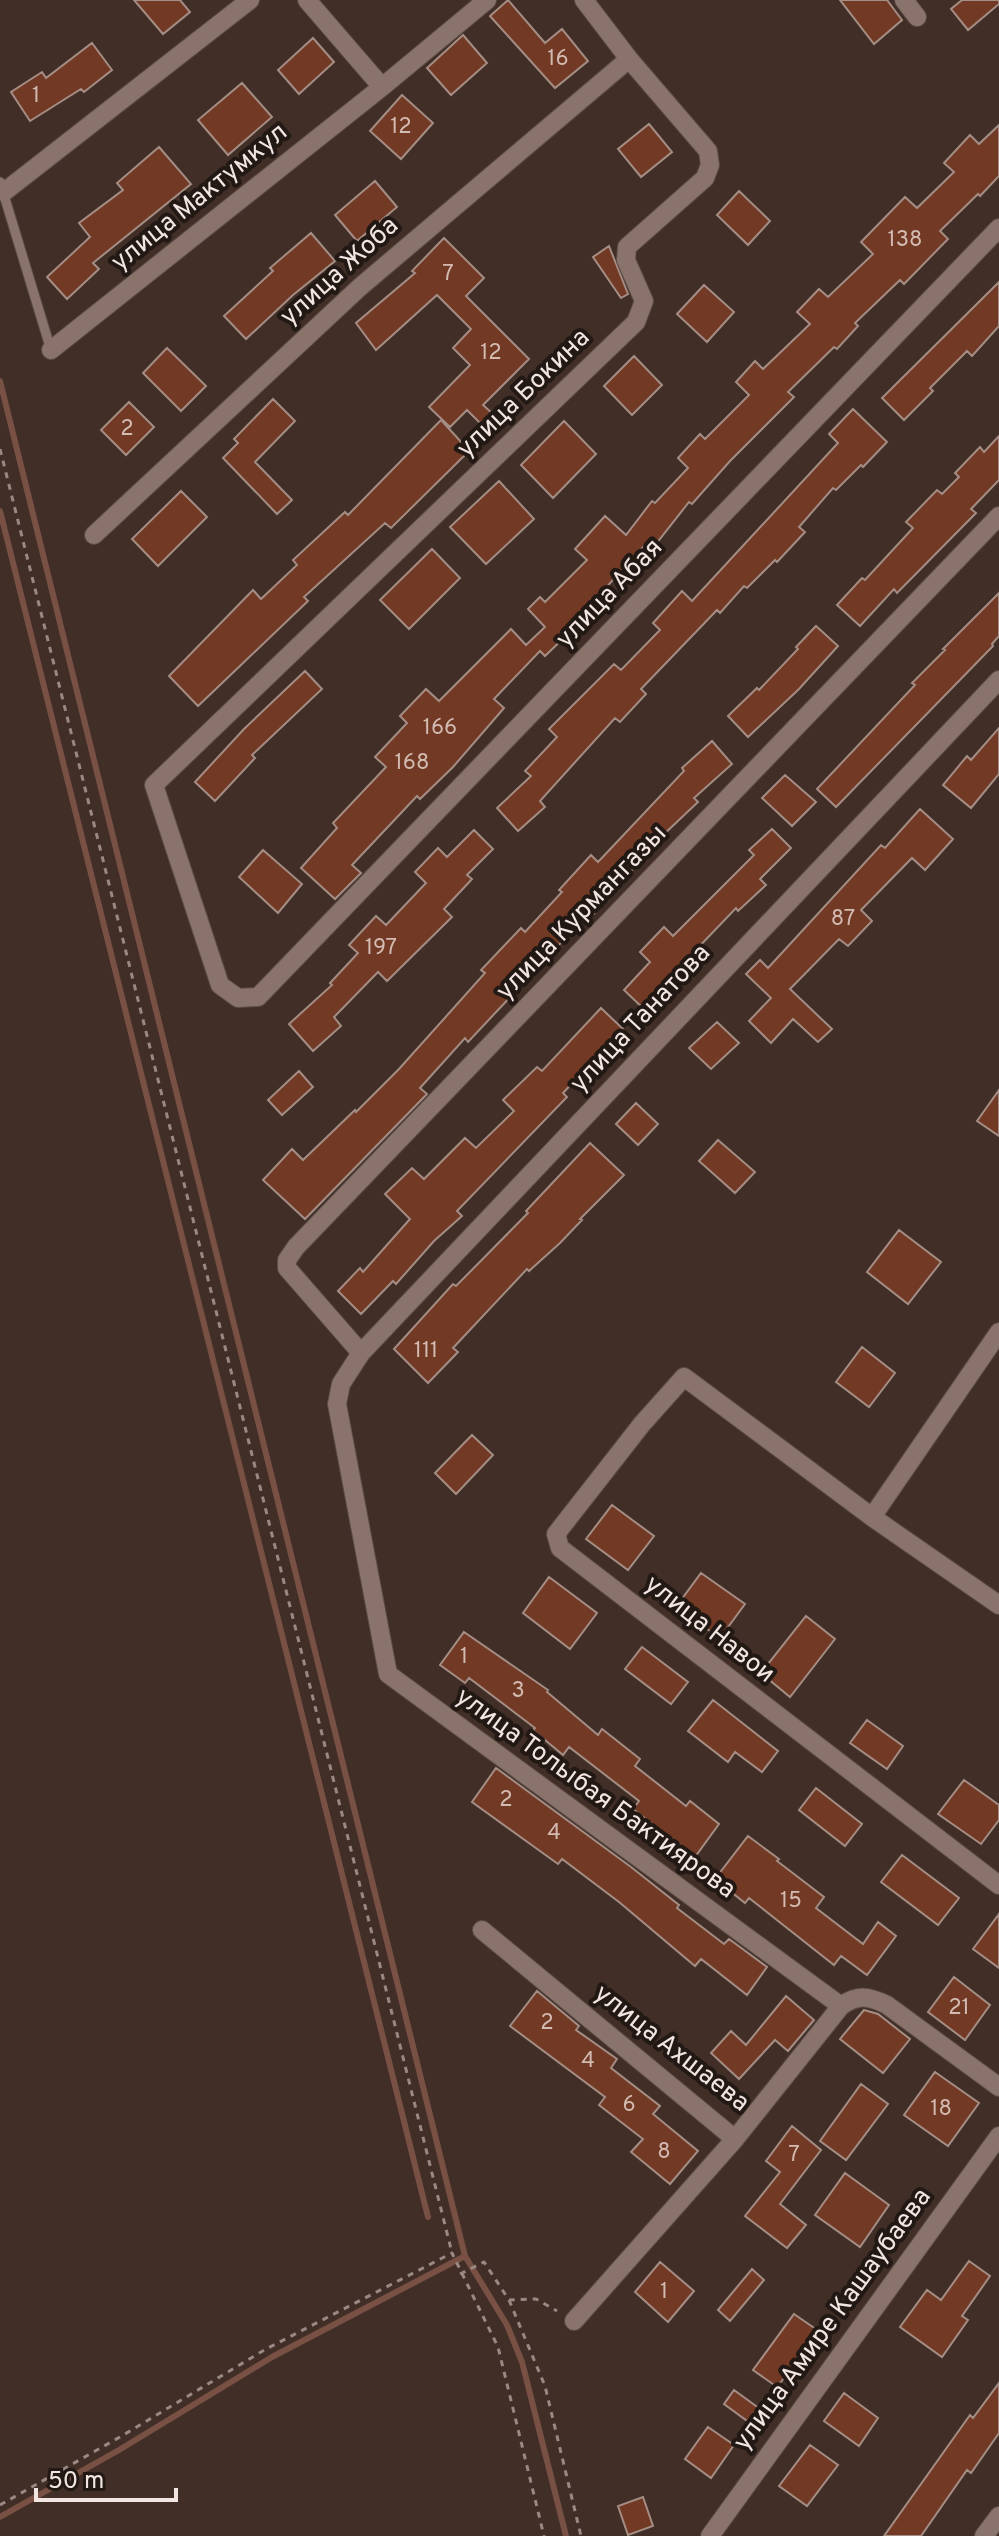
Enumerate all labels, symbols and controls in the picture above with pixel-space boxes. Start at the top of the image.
house number: 16 [547,46,569,73]
house number: 1 [32,83,40,110]
house number: 12 [390,114,412,141]
street label: улица Мактумкул [105,117,295,279]
street label: улица Жоба [274,210,406,334]
house number: 138 [888,227,922,254]
house number: 7 [442,261,454,288]
street label: улица Бокина [451,322,597,466]
house number: 12 [480,340,502,367]
house number: 2 [120,416,134,443]
street label: улица Абая [549,532,671,656]
house number: 166 [423,715,457,742]
house number: 168 [395,750,429,777]
street label: улица Курмангазы [490,818,674,1008]
house number: 87 [831,906,855,933]
house number: 197 [365,935,397,962]
street label: улица Танатова [564,938,718,1100]
house number: 111 [414,1338,438,1365]
street label: улица Навои [637,1569,781,1691]
house number: 1 [460,1644,468,1671]
house number: 3 [511,1678,525,1705]
street label: улица Толыбая Бактиярова [448,1681,742,1907]
house number: 2 [499,1787,513,1814]
house number: 4 [547,1820,561,1847]
house number: 15 [780,1888,802,1915]
street label: улица Ахшаева [587,1978,755,2120]
house number: 21 [948,1995,970,2022]
house number: 2 [540,2010,554,2037]
house number: 4 [581,2048,595,2075]
house number: 6 [622,2092,636,2119]
house number: 18 [930,2096,952,2123]
house number: 8 [657,2139,671,2166]
house number: 7 [788,2142,800,2169]
street label: улица Амире Кашаубаева [727,2182,939,2458]
house number: 1 [660,2279,668,2306]
scale bar [36,2452,176,2502]
text: 50 m [48,2467,104,2497]

